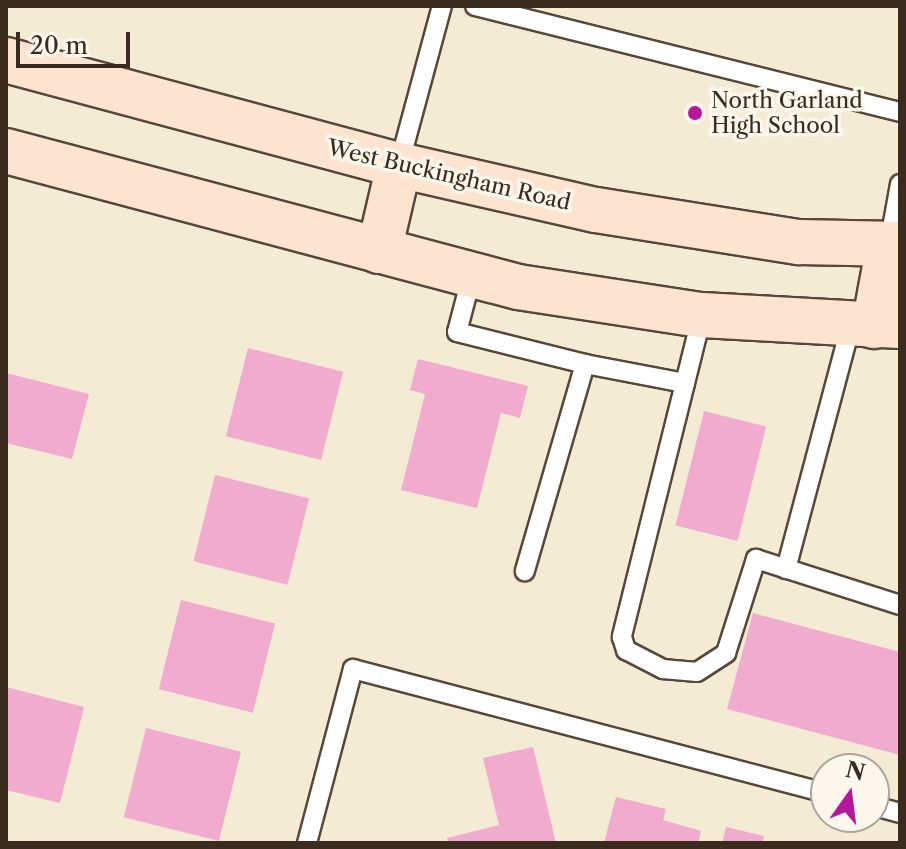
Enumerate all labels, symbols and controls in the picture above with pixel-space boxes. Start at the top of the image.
scale bar [20,16,134,66]
text: 20 m [30,31,88,60]
place label: North Garland High School [711,87,863,138]
marker: North Garland High School [686,104,704,122]
street label: West Buckingham Road [325,134,573,216]
north arrow [810,753,890,833]
text: N [843,756,868,787]

